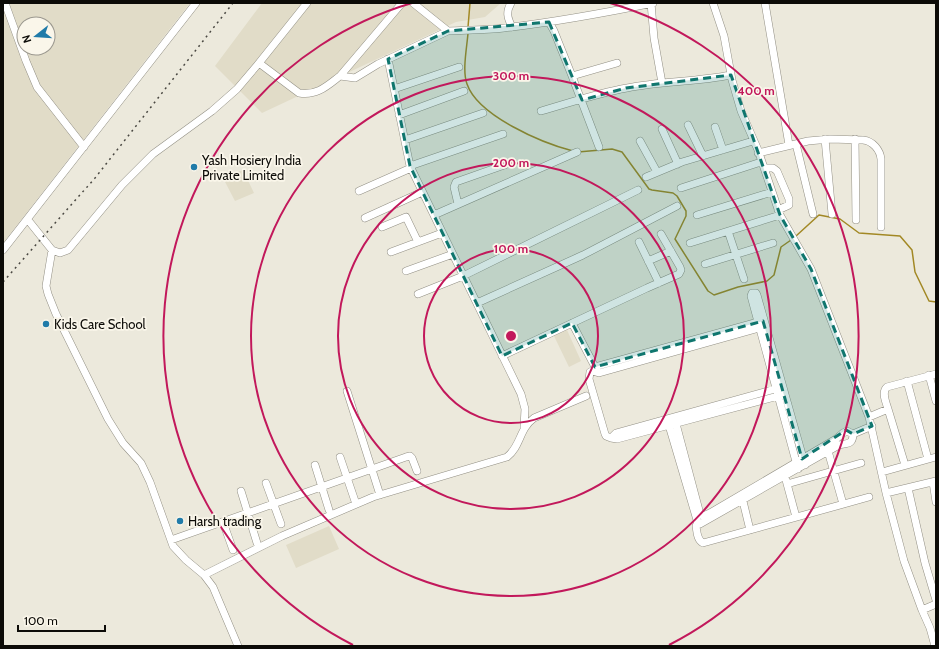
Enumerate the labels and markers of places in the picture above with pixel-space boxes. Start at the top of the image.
place label: Yash Hosiery India Private Limited [201,152,302,183]
marker: Yash Hosiery India Private Limited [189,162,199,172]
place label: Kids Care School [54,316,146,332]
marker: Kids Care School [41,319,51,329]
centre of rings [504,329,518,343]
place label: Harsh trading [188,513,262,529]
marker: Harsh trading [175,516,185,526]

